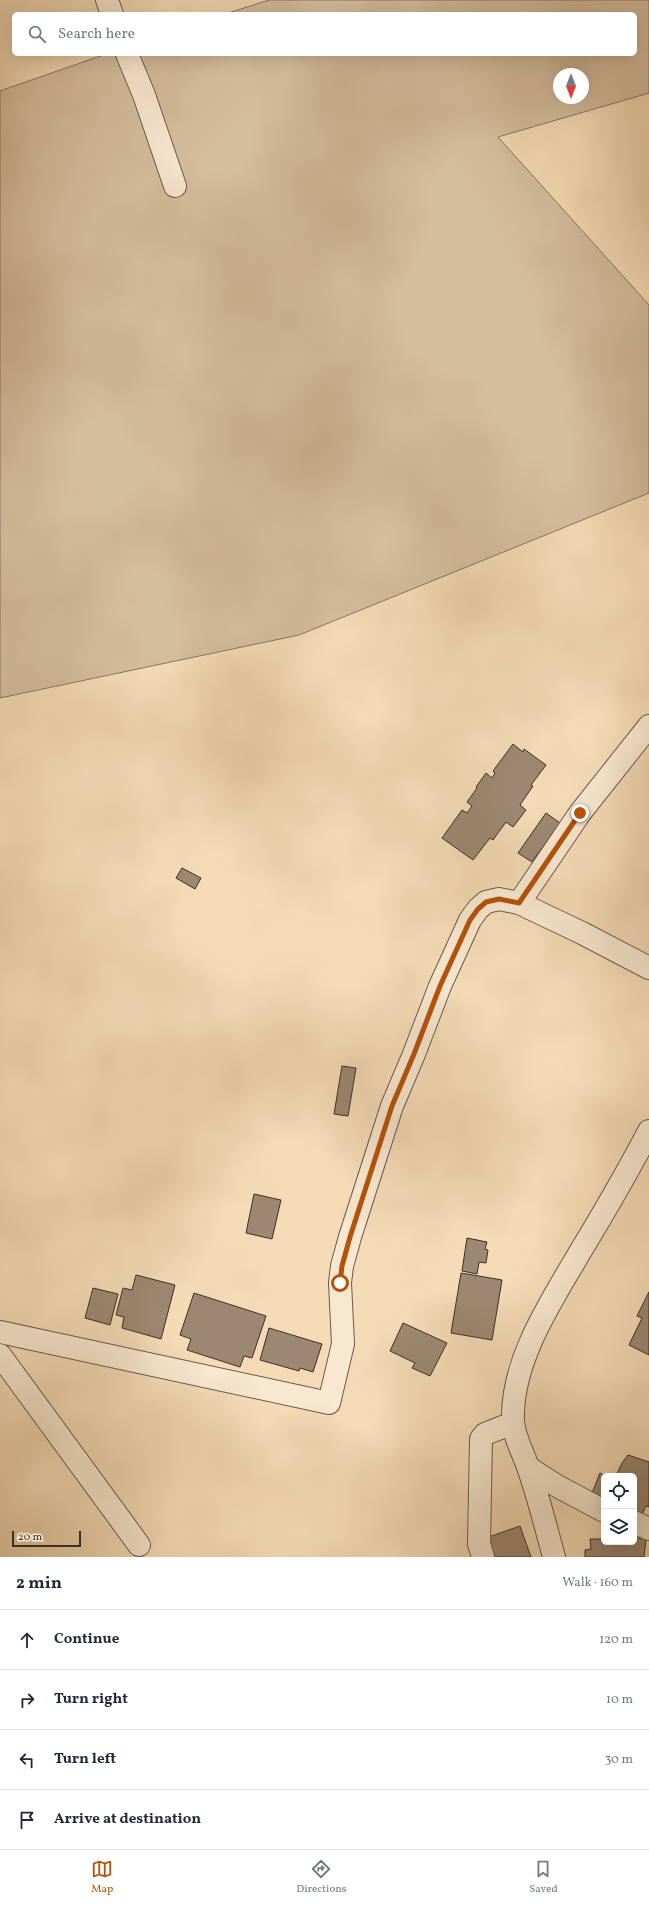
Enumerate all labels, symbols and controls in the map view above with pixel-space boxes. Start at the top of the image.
search box [12,12,637,56]
icon: search [26,23,48,45]
text: Search here [58,24,135,45]
north arrow [553,68,589,104]
route end [571,804,589,822]
route start [331,1274,349,1292]
map controls [601,1473,637,1545]
button: locate [601,1473,637,1509]
button: layers [601,1509,637,1545]
scale bar [12,1529,81,1548]
text: 20 m [18,1530,42,1545]
text: 2 min [16,1572,62,1595]
text: Walk · 160 m [562,1574,633,1592]
icon: ahead [16,1629,38,1651]
text: Continue [54,1629,119,1650]
text: 120 m [599,1631,633,1649]
icon: right [16,1689,38,1711]
text: Turn right [54,1689,128,1710]
text: 10 m [606,1691,633,1709]
icon: left [16,1749,38,1771]
text: Turn left [54,1749,116,1770]
text: 30 m [605,1751,633,1769]
icon: arrive [16,1809,38,1831]
text: Arrive at destination [54,1809,201,1830]
tab: Map [91,1858,113,1897]
tab: Directions [296,1858,347,1897]
tab: Saved [529,1858,558,1897]

